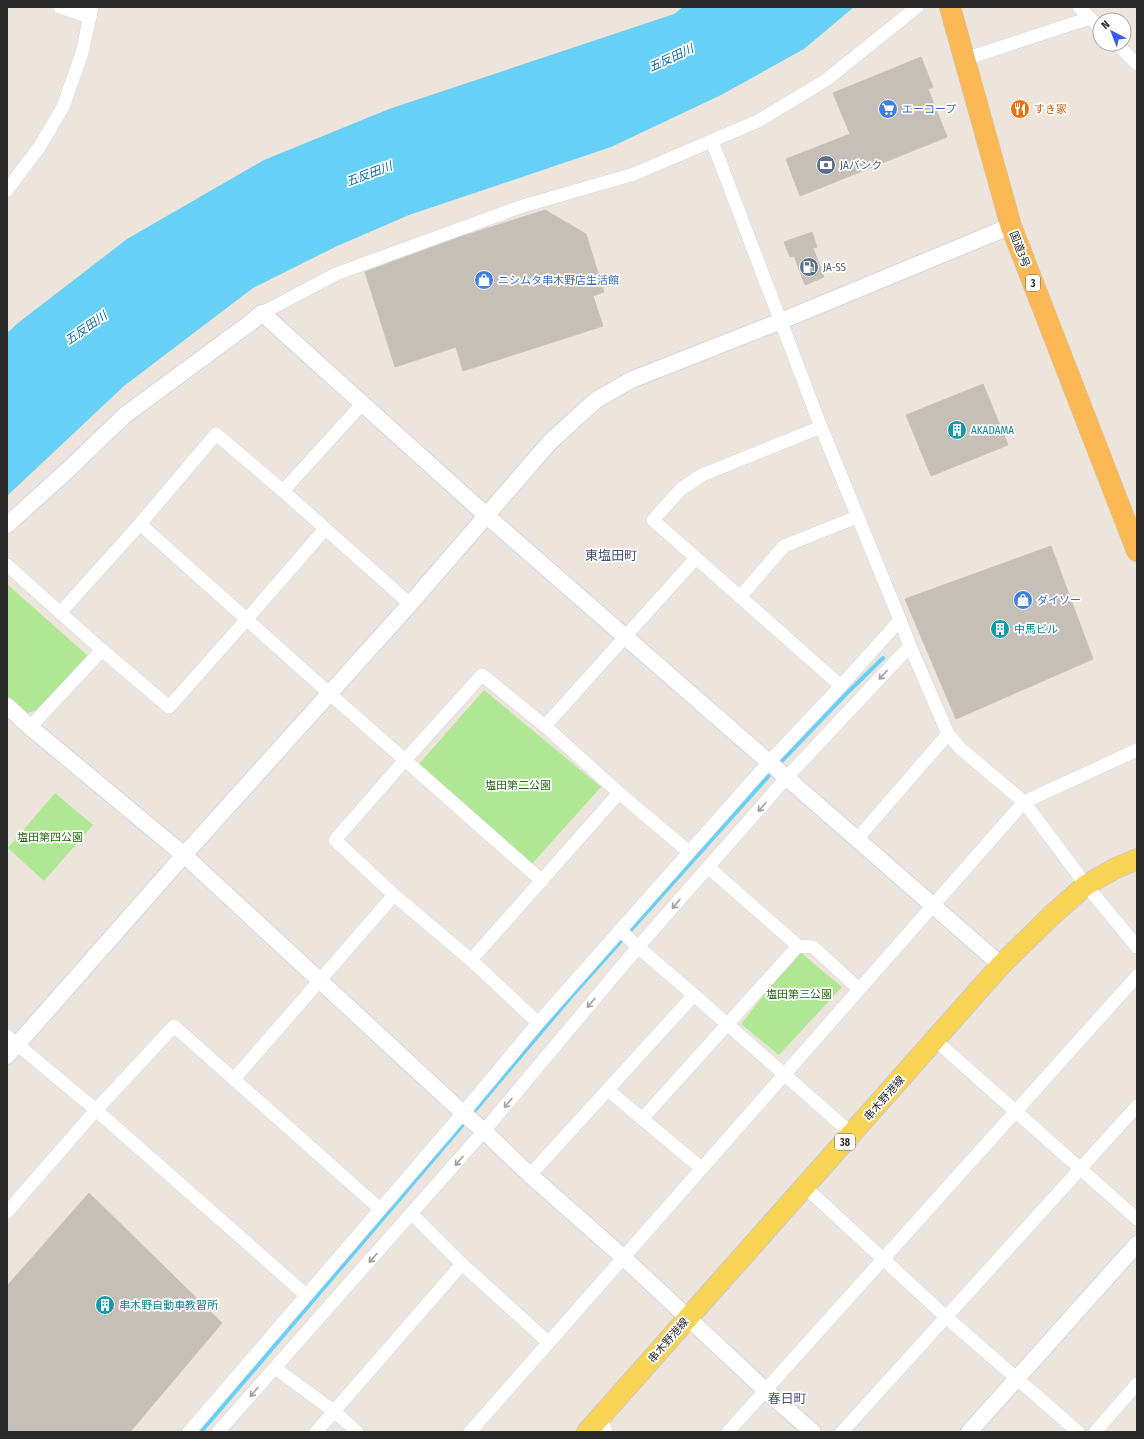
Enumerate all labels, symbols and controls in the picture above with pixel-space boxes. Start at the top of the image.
north arrow [1092,12,1132,52]
text: N [1099,18,1112,32]
water label: 五反田川 [646,41,698,74]
supermarket icon: エーコープ [877,98,899,120]
restaurant icon: すき家 [1009,98,1031,120]
place label: エーコープ [902,103,956,116]
place label: すき家 [1034,103,1067,116]
bank icon: JAバンク [815,154,837,176]
water label: 五反田川 [344,158,396,189]
place label: JAバンク [840,159,882,172]
street label: 国道3号 [1007,229,1032,269]
fuel station icon: JA-SS [798,256,820,278]
place label: JA-SS [823,261,847,274]
shop icon: ニシムタ串木野店生活館 [473,269,495,291]
place label: ニシムタ串木野店生活館 [498,274,619,287]
road number: 3 [1026,275,1040,291]
water label: 五反田川 [62,307,111,348]
building icon: AKADAMA [946,419,968,441]
place label: AKADAMA [971,424,1014,437]
district label: 東塩田町 [585,548,637,563]
shop icon: ダイソー [1012,589,1034,611]
place label: ダイソー [1037,594,1081,607]
building icon: 中馬ビル [989,618,1011,640]
place label: 中馬ビル [1014,623,1058,636]
one-way arrow [879,669,888,680]
park label: 塩田第二公園 [485,779,551,792]
one-way arrow [757,801,766,812]
park label: 塩田第四公園 [17,831,83,844]
one-way arrow [671,899,680,910]
park label: 塩田第三公園 [766,988,832,1001]
one-way arrow [587,998,596,1009]
street label: 串木野港線 [861,1073,907,1123]
one-way arrow [504,1098,513,1108]
road number: 38 [835,1134,855,1150]
one-way arrow [454,1155,463,1166]
one-way arrow [368,1253,377,1263]
building icon: 串木野自動車教習所 [94,1294,116,1316]
place label: 串木野自動車教習所 [119,1299,219,1312]
street label: 串木野港線 [645,1315,691,1365]
one-way arrow [249,1386,258,1397]
district label: 春日町 [767,1391,807,1406]

